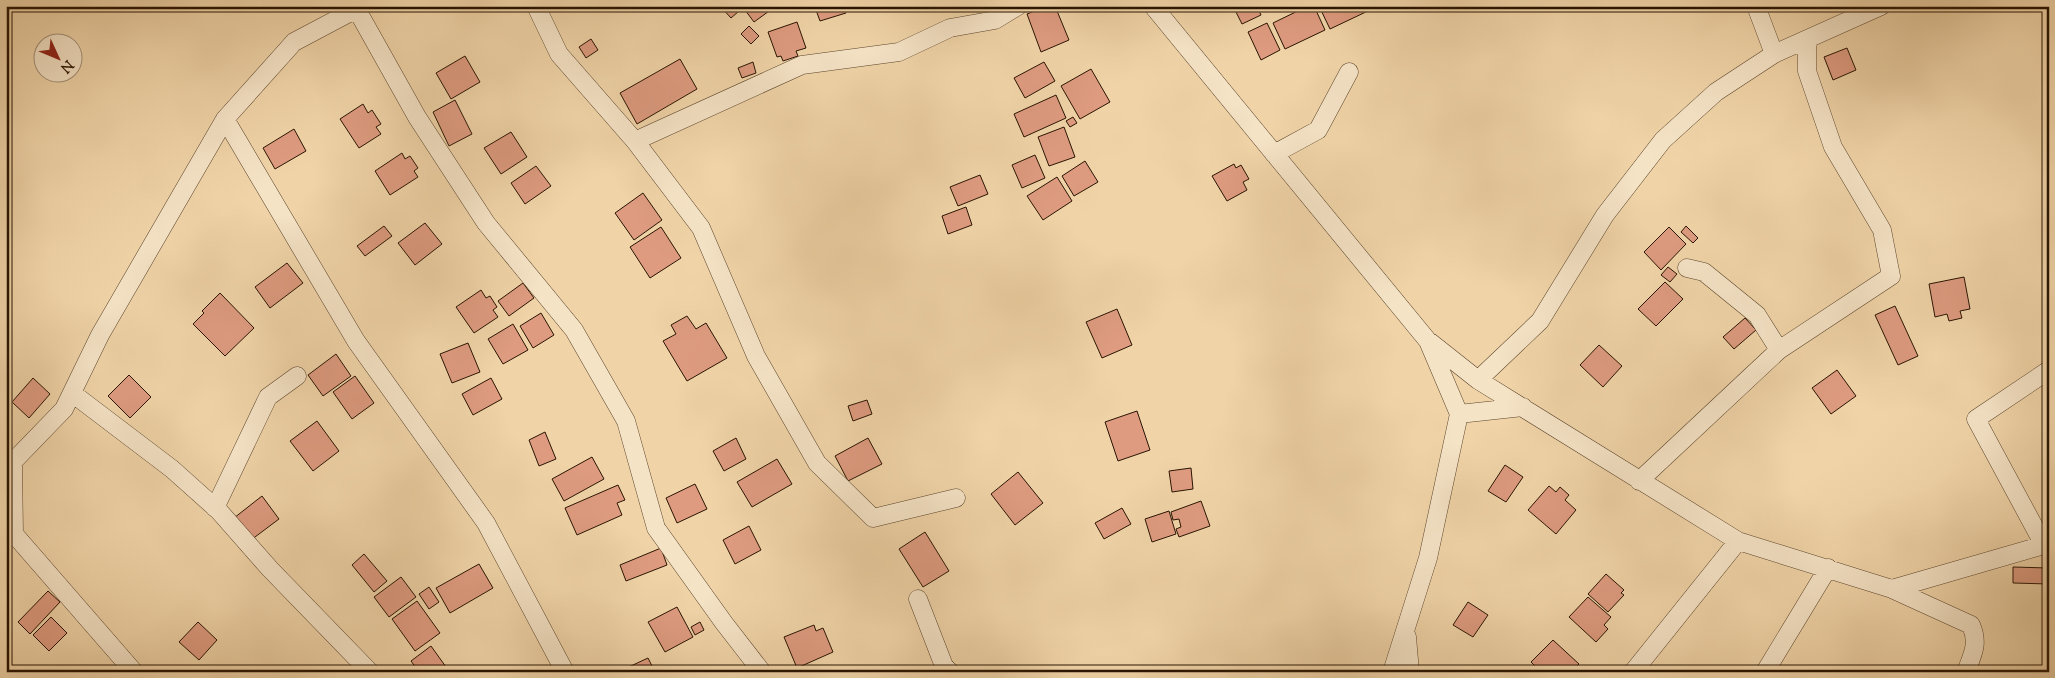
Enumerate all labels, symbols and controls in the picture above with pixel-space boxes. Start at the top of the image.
north arrow [32,32,82,82]
text: N [55,55,77,77]

